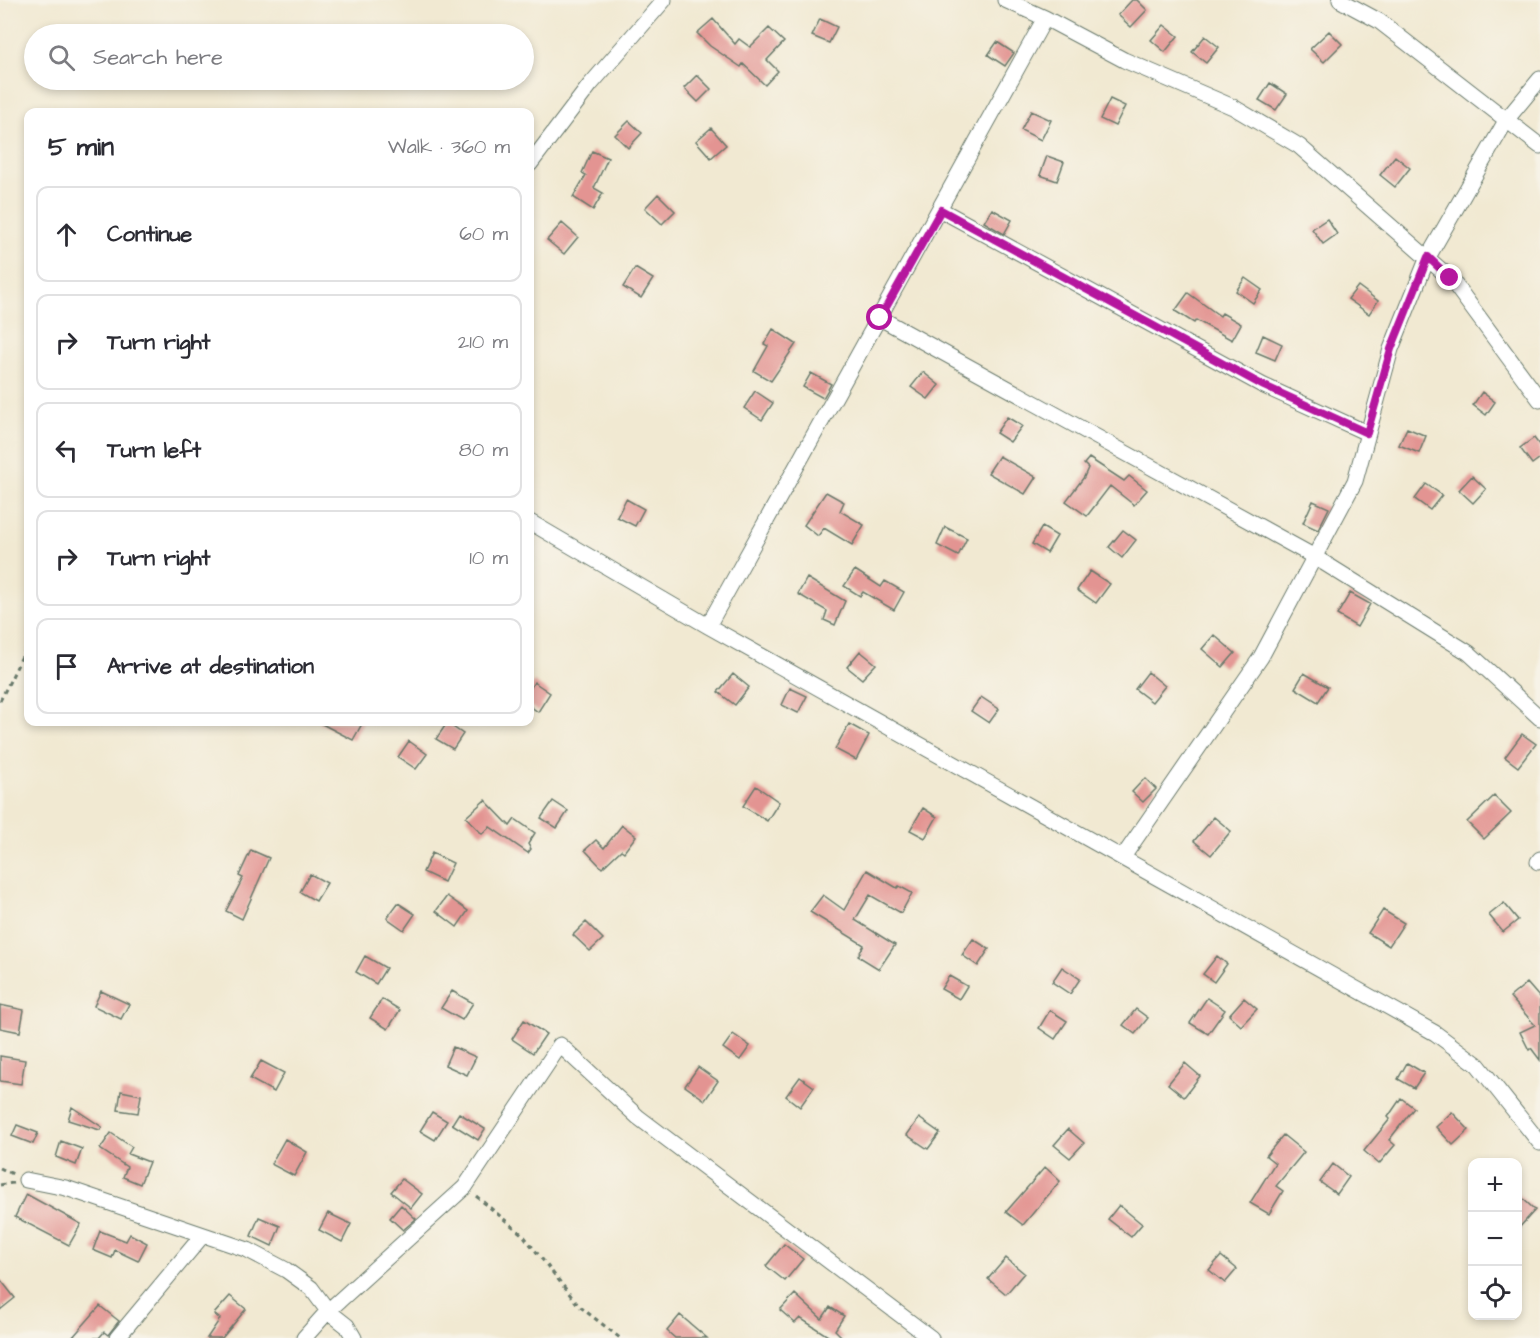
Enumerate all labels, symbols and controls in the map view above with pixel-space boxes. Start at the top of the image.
search box [24,24,534,90]
icon: search [45,41,78,74]
text: Search here [93,42,223,73]
text: 5 min [48,129,114,165]
text: Walk · 360 m [388,133,510,161]
icon: ahead [50,218,83,251]
text: Continue [107,219,192,250]
text: 60 m [459,220,508,248]
route end [1436,264,1462,290]
route start [866,304,892,330]
icon: right [50,326,83,359]
text: Turn right [107,327,210,358]
text: 210 m [458,328,508,356]
icon: left [50,434,83,467]
text: Turn left [107,435,201,466]
text: 80 m [459,436,508,464]
icon: right [50,542,83,575]
text: Turn right [107,543,210,574]
text: 10 m [469,544,508,572]
icon: arrive [50,650,83,683]
text: Arrive at destination [107,651,314,682]
map controls [1468,1158,1522,1320]
button: + [1468,1158,1522,1212]
button: − [1468,1212,1522,1266]
button: locate [1468,1266,1522,1320]

